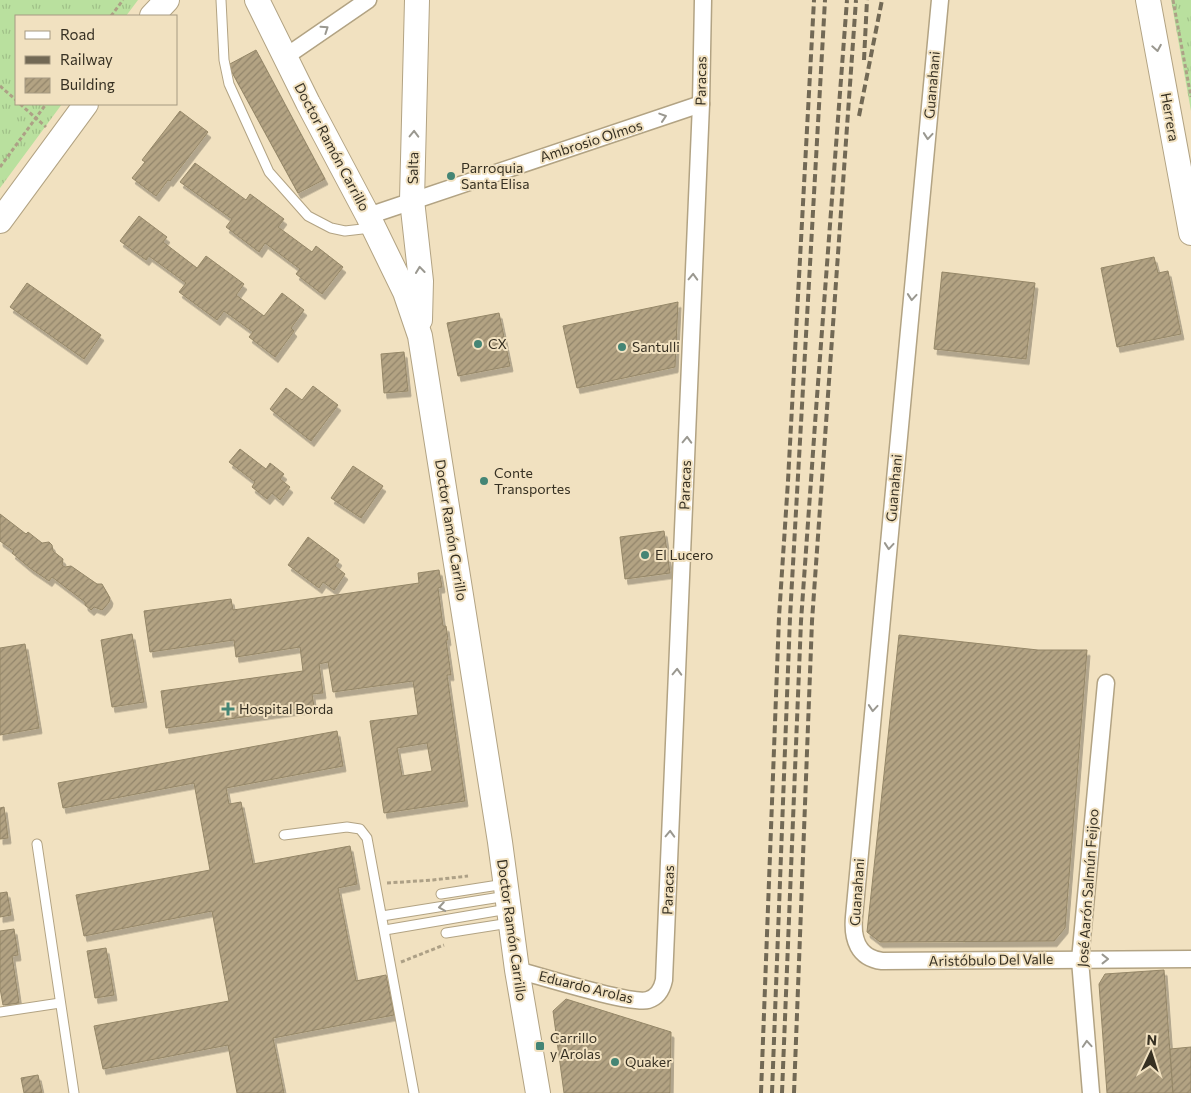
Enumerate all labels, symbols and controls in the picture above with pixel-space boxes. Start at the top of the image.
legend [15,15,178,105]
text: Road [60,25,95,43]
one-way arrow [319,26,329,35]
one-way arrow [1152,44,1162,52]
text: Railway [60,50,113,68]
street label: Guanahani [920,50,943,119]
street label: Paracas [692,56,709,106]
text: Building [60,75,115,93]
street label: Doctor Ramón Carrillo [291,80,374,214]
street label: Herrera [1158,91,1183,143]
one-way arrow [659,112,667,122]
street label: Ambrosio Olmos [538,116,644,165]
one-way arrow [409,130,419,138]
one-way arrow [922,132,933,140]
street label: Salta [404,152,421,184]
place label: Parroquia Santa Elisa [461,159,529,192]
marker: Parroquia Santa Elisa [445,170,457,182]
one-way arrow [415,266,426,274]
one-way arrow [688,273,699,281]
one-way arrow [907,294,918,302]
place label: CX [488,335,507,352]
marker: CX [472,338,484,350]
place label: Santulli [632,338,680,355]
marker: Santulli [616,341,628,353]
one-way arrow [681,435,692,443]
street label: Guanahani [882,453,905,522]
street label: Doctor Ramón Carrillo [432,458,471,602]
street label: Paracas [675,460,694,510]
place label: Conte Transportes [494,464,571,497]
marker: Conte Transportes [478,475,490,487]
one-way arrow [884,543,895,551]
place label: El Lucero [655,546,713,563]
marker: El Lucero [639,549,651,561]
one-way arrow [672,668,682,676]
place label: Hospital Borda [239,700,333,717]
marker: Hospital Borda [221,702,235,716]
one-way arrow [868,704,879,712]
street label: José Aarón Salmún Feijoo [1073,808,1102,968]
one-way arrow [665,830,676,838]
street label: Doctor Ramón Carrillo [494,858,531,1002]
street label: Guanahani [846,858,867,926]
street label: Paracas [658,865,677,915]
one-way arrow [437,901,446,911]
street label: Aristóbulo Del Valle [929,950,1053,969]
one-way arrow [1102,954,1110,964]
street label: Eduardo Arolas [537,967,635,1006]
north arrow [1126,1028,1176,1078]
place label: Carrillo y Arolas [550,1029,601,1062]
text: N [1146,1031,1158,1048]
marker: Carrillo y Arolas [534,1040,546,1052]
one-way arrow [1082,1040,1093,1048]
place label: Quaker [625,1053,672,1070]
marker: Quaker [609,1056,621,1068]

